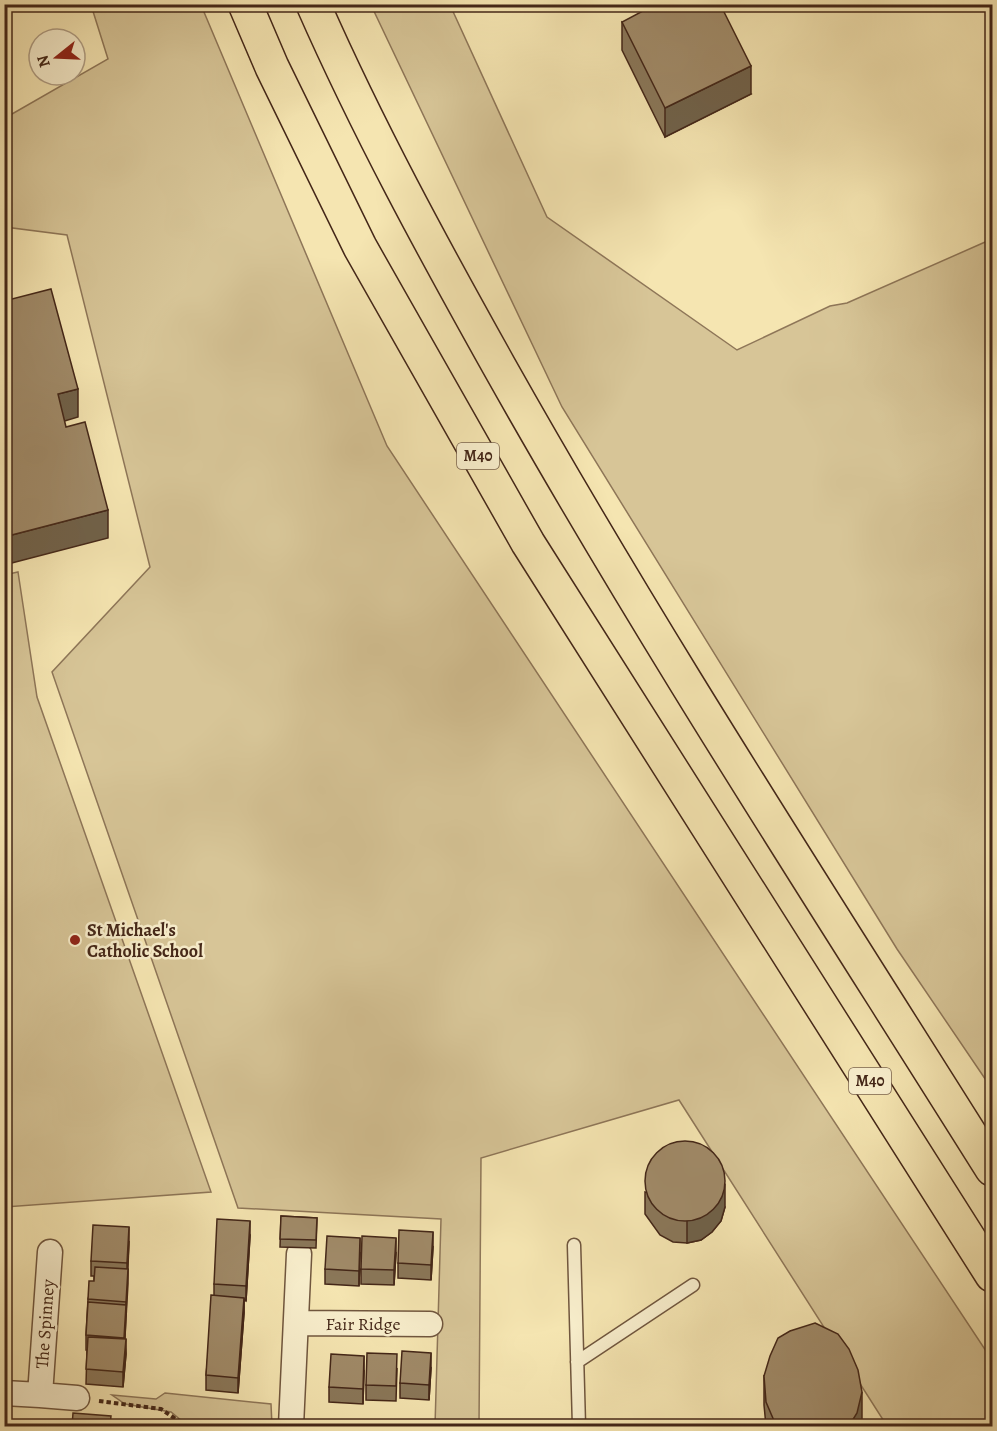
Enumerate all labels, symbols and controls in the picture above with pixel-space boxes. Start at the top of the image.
north arrow [27,27,87,87]
text: N [31,52,56,70]
road number: M40 [457,443,499,469]
place label: St Michael's Catholic School [87,918,203,963]
marker: St Michael's Catholic School [68,933,82,947]
road number: M40 [849,1068,891,1094]
street label: The Spinney [30,1278,60,1369]
street label: Fair Ridge [325,1312,401,1336]

